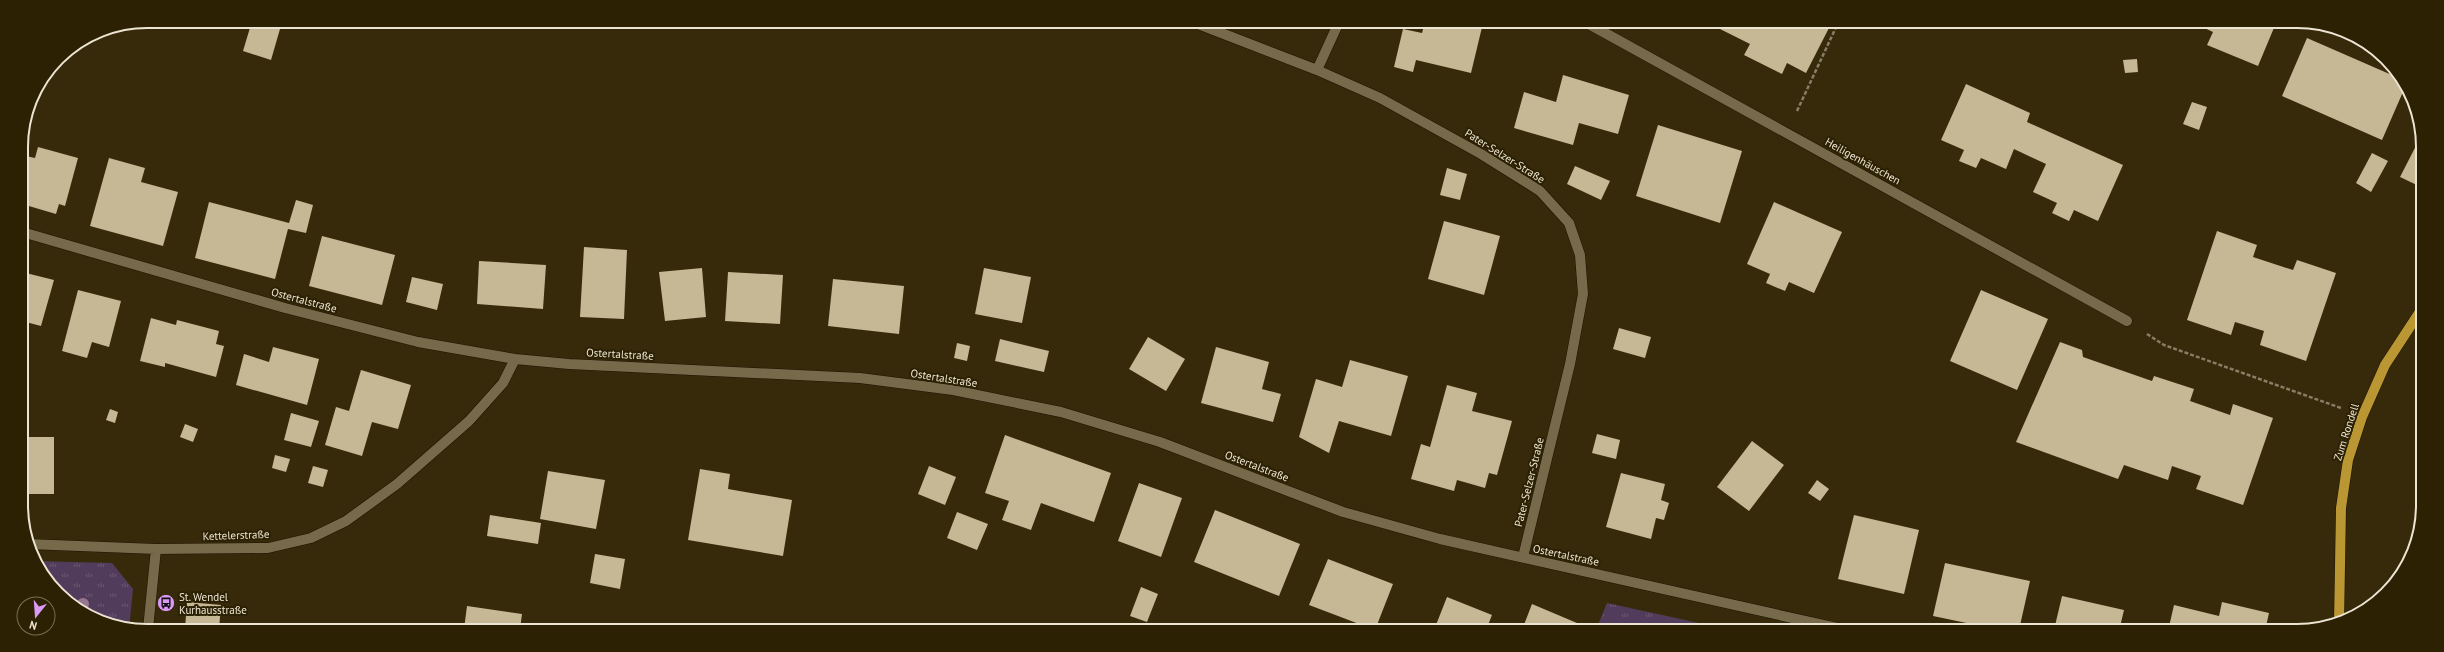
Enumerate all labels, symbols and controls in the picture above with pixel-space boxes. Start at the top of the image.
street label: Pater-Selzer-Straße [1462,126,1548,186]
street label: Heiligenhäuschen [1823,134,1903,188]
street label: Ostertalstraße [270,285,339,316]
street label: Ostertalstraße [586,345,654,363]
street label: Ostertalstraße [910,366,979,390]
street label: Zum Rondell [2330,401,2362,462]
street label: Pater-Selzer-Straße [1511,435,1547,528]
street label: Ostertalstraße [1223,447,1291,485]
street label: Kettelerstraße [202,527,270,543]
street label: Ostertalstraße [1532,541,1601,569]
place label: St. Wendel Kurhausstraße [179,590,247,617]
bus stop icon: St. Wendel Kurhausstraße [156,593,176,613]
north arrow [16,596,56,636]
text: N [28,618,39,633]

